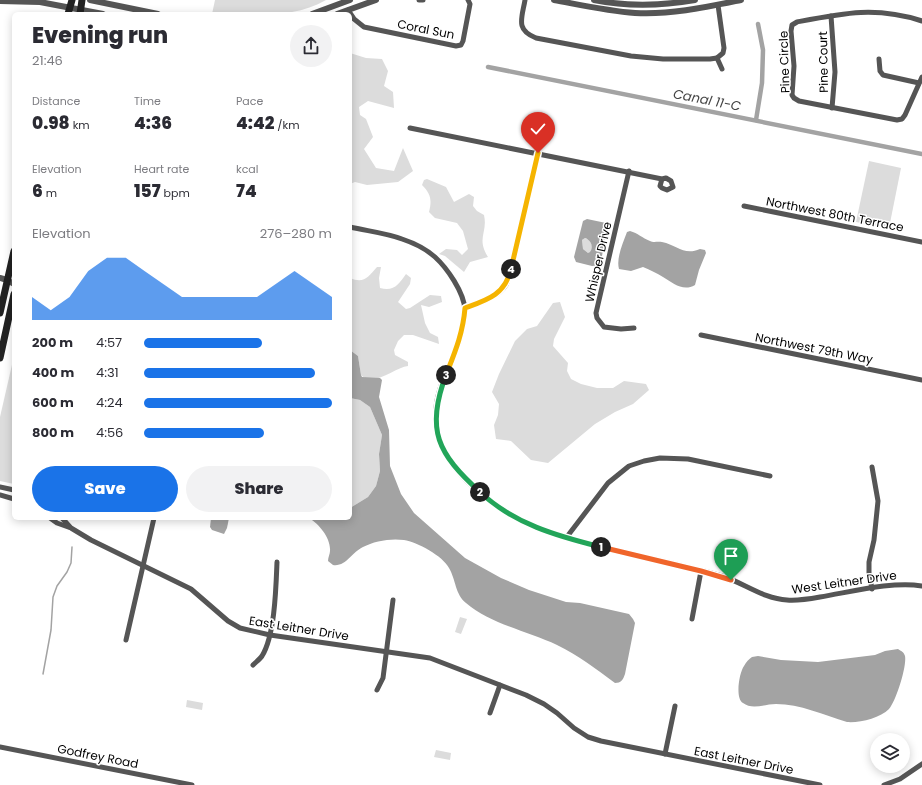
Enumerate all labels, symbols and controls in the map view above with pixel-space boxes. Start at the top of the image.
street label: Coral Sun [396,15,456,43]
text: Evening run [32,20,168,51]
button: share [290,25,332,67]
street label: Pine Circle [774,30,794,94]
street label: Pine Court [814,31,832,93]
text: 21:46 [32,51,63,70]
water label: Canal 11-C [672,84,742,116]
text: Distance [32,93,80,109]
text: Time [134,93,161,109]
text: Pace [236,93,263,109]
text: 0.98 [32,111,70,135]
text: 4:36 [134,111,172,135]
text: 4:42 [236,111,274,135]
pin [521,112,555,153]
text: km [70,117,90,133]
text: /km [274,117,299,133]
icon: check [527,118,549,140]
text: Elevation [32,161,82,177]
text: Heart rate [134,161,189,177]
text: kcal [236,161,258,177]
text: 6 [32,179,43,203]
text: 157 [134,179,161,203]
text: 74 [236,179,257,203]
text: m [43,185,57,201]
text: bpm [161,185,190,201]
street label: Northwest 80th Terrace [765,192,905,236]
street label: Whisper Drive [581,220,615,304]
text: Elevation [32,224,91,243]
text: 276–280 m [260,224,332,243]
pin: 4 [501,259,521,279]
text: 4 [507,261,515,277]
street label: Northwest 79th Way [754,328,875,368]
text: 200 m [32,333,73,352]
text: 4:57 [96,333,122,352]
text: 400 m [32,363,74,382]
text: 4:31 [96,363,119,382]
pin: 3 [436,365,456,385]
text: 3 [443,367,449,383]
text: 600 m [32,393,74,412]
text: 4:24 [96,393,123,412]
text: 800 m [32,423,74,442]
text: 4:56 [96,423,123,442]
button: Save [32,466,178,512]
button: Share [186,466,332,512]
pin: 2 [470,482,490,502]
text: 2 [477,484,483,500]
pin: 1 [591,537,611,557]
text: 1 [599,539,603,555]
pin [714,539,748,580]
icon: arrive [720,545,742,567]
street label: West Leitner Drive [790,566,898,598]
street label: East Leitner Drive [248,612,350,644]
map controls [870,733,910,773]
button: layers [870,733,910,773]
street label: Godfrey Road [56,740,140,772]
street label: East Leitner Drive [693,742,795,778]

